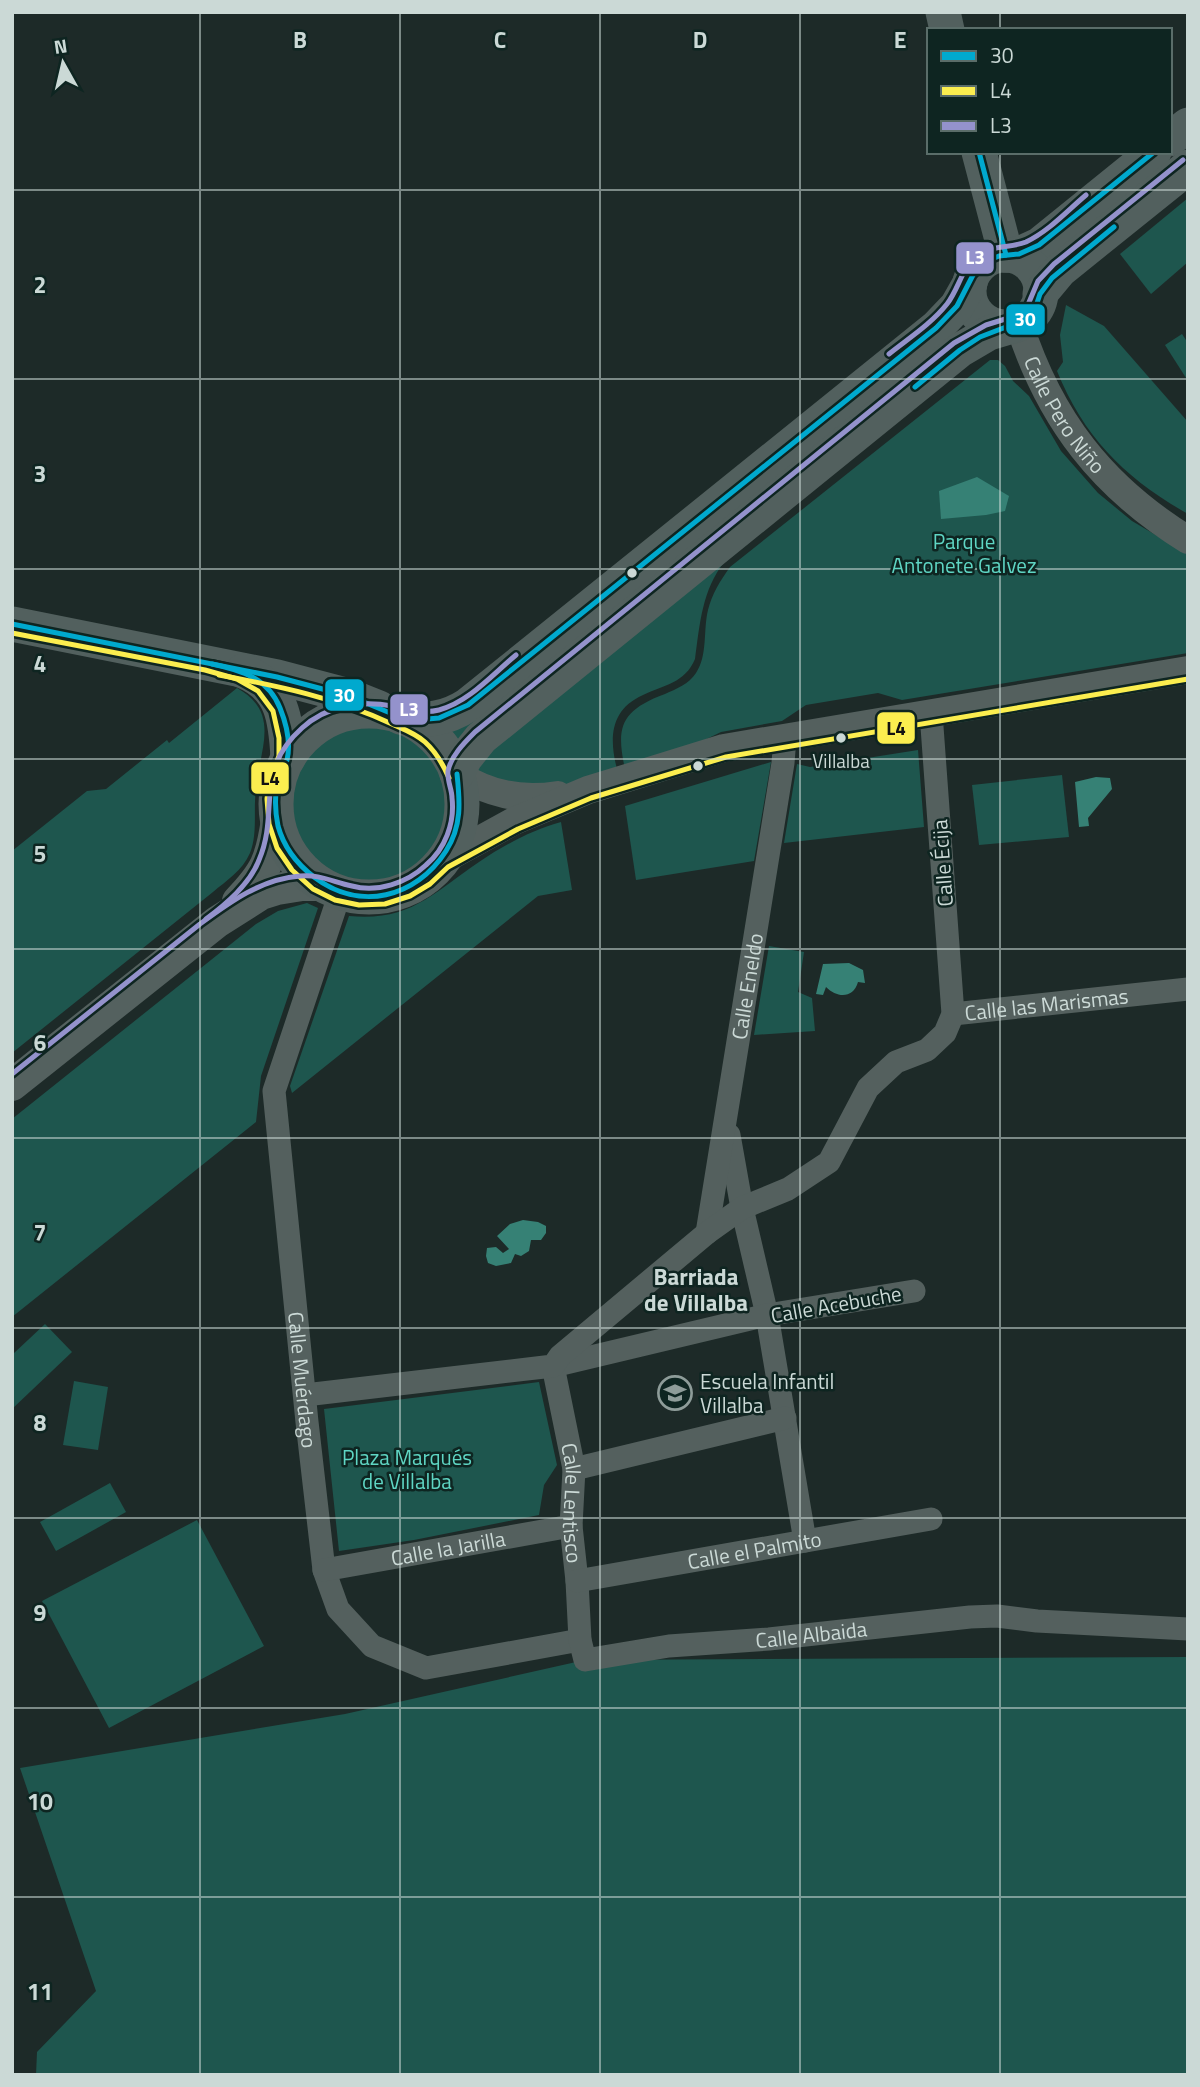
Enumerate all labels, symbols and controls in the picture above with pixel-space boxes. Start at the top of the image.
text: B [293,22,307,57]
text: C [494,22,506,57]
text: D [693,22,707,57]
text: E [894,22,906,57]
north arrow [28,28,98,98]
legend [927,28,1172,154]
text: N [52,30,69,61]
text: 30 [990,39,1014,71]
text: L4 [990,74,1012,106]
text: L3 [990,109,1012,141]
line badge: L3 [955,241,995,275]
text: L3 [965,242,985,271]
text: 2 [34,267,46,302]
line badge: 30 [1005,303,1046,336]
text: 30 [1014,304,1036,333]
street label: Calle Pero Niño [1016,351,1113,481]
text: 3 [34,456,46,491]
park label: Parque Antonete Galvez [892,525,1036,581]
unlabelled marker [625,566,639,580]
text: 4 [34,646,46,681]
line badge: 30 [324,678,365,712]
text: 30 [333,680,355,709]
line badge: L3 [389,693,429,726]
text: L3 [399,694,419,723]
line badge: L4 [876,711,916,745]
text: L4 [886,713,906,742]
marker: Villalba [834,731,848,745]
place label: Villalba [812,746,870,775]
unlabelled marker [691,759,705,773]
line badge: L4 [250,761,290,795]
text: L4 [260,763,280,792]
street label: Calle Écija [923,818,961,908]
text: 5 [34,836,46,871]
street label: Calle Eneldo [723,931,771,1042]
street label: Calle las Marismas [963,979,1130,1029]
text: 6 [34,1025,47,1060]
text: 7 [34,1215,46,1250]
district label: Barriada de Villalba [644,1259,748,1320]
street label: Calle Acebuche [768,1277,904,1331]
street label: Calle Muérdago [280,1310,326,1450]
place label: Escuela Infantil Villalba [700,1365,834,1421]
school or university icon: Escuela Infantil Villalba [656,1374,694,1412]
text: 8 [34,1405,47,1440]
street label: Calle Lentisco [553,1440,591,1565]
park label: Plaza Marqués de Villalba [342,1441,472,1497]
street label: Calle la Jarilla [388,1522,508,1574]
street label: Calle el Palmito [685,1523,824,1577]
text: 9 [34,1595,47,1630]
street label: Calle Albaida [754,1612,869,1656]
text: 10 [27,1784,53,1819]
text: 11 [27,1974,53,2009]

